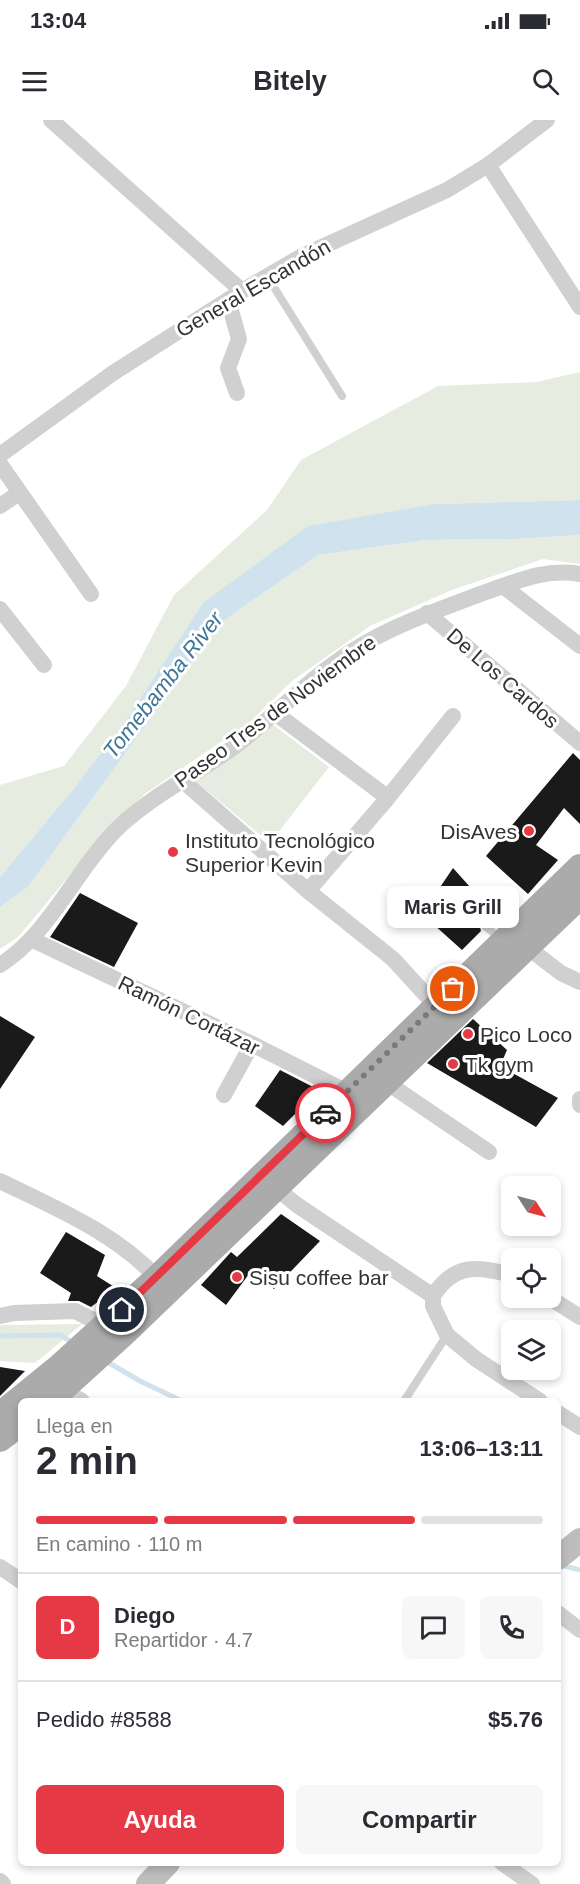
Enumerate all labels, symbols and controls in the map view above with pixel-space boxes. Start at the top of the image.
text: 13:04 [30,8,86,33]
icon: menu [18,65,51,98]
icon: search [529,65,562,98]
text: Bitely [253,66,327,96]
street label: General Escandón [172,235,334,341]
water label: Tomebamba River [98,605,229,763]
street label: De Los Cardos [443,623,563,733]
street label: Paseo Tres de Noviembre [170,630,380,792]
place label: DisAves [440,820,517,843]
marker: DisAves [522,824,536,838]
place label: Instituto Tecnológico Superior Kevin [185,829,375,876]
marker: Instituto Tecnológico Superior Kevin [166,845,180,859]
callout: Maris Grill [387,887,519,929]
text: Maris Grill [404,896,502,918]
pin [427,963,478,1014]
street label: Ramón Cortázar [115,971,263,1059]
icon: bag [436,972,469,1005]
place label: Pico Loco [480,1023,572,1046]
marker: Pico Loco [461,1027,475,1041]
place label: Tk gym [465,1053,534,1076]
marker: Tk gym [446,1057,460,1071]
courier [295,1083,355,1143]
icon: car [309,1097,342,1130]
north arrow [501,1176,561,1236]
map controls [501,1176,561,1380]
button: locate [501,1248,561,1308]
place label: Sisu coffee bar [249,1266,389,1289]
marker: Sisu coffee bar [230,1270,244,1284]
pin [96,1284,147,1335]
icon: home [105,1293,138,1326]
button: layers [501,1320,561,1380]
text: Llega en [36,1415,113,1437]
text: 13:06–13:11 [419,1436,543,1461]
text: 2 min [36,1439,138,1482]
text: En camino · 110 m [36,1533,202,1555]
button: chat [402,1596,465,1659]
button: phone [480,1596,543,1659]
text: Diego [114,1603,175,1628]
text: D [60,1614,75,1639]
text: Repartidor · 4.7 [114,1629,253,1651]
text: Pedido #8588 [36,1707,172,1732]
text: $5.76 [488,1707,543,1732]
button: Ayuda [36,1785,284,1854]
button: Compartir [296,1785,543,1854]

